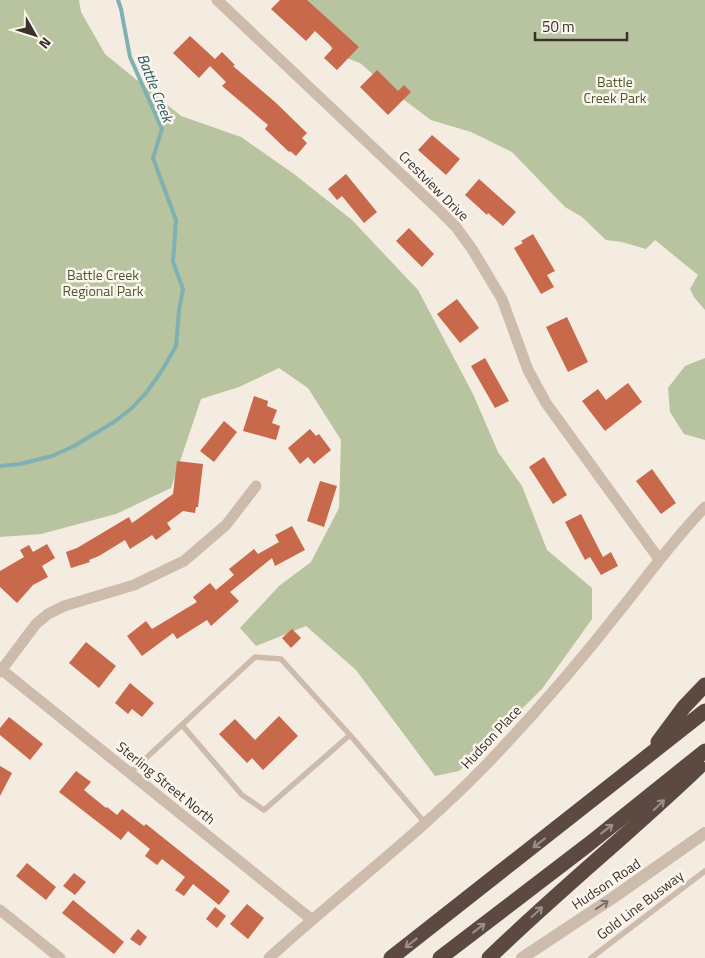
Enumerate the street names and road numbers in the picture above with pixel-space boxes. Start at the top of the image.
street label: Crestview Drive [394,146,474,226]
street label: Hudson Place [456,700,526,773]
street label: Sterling Street North [112,736,220,829]
street label: Hudson Road [567,853,644,914]
street label: Gold Line Busway [592,865,688,944]

